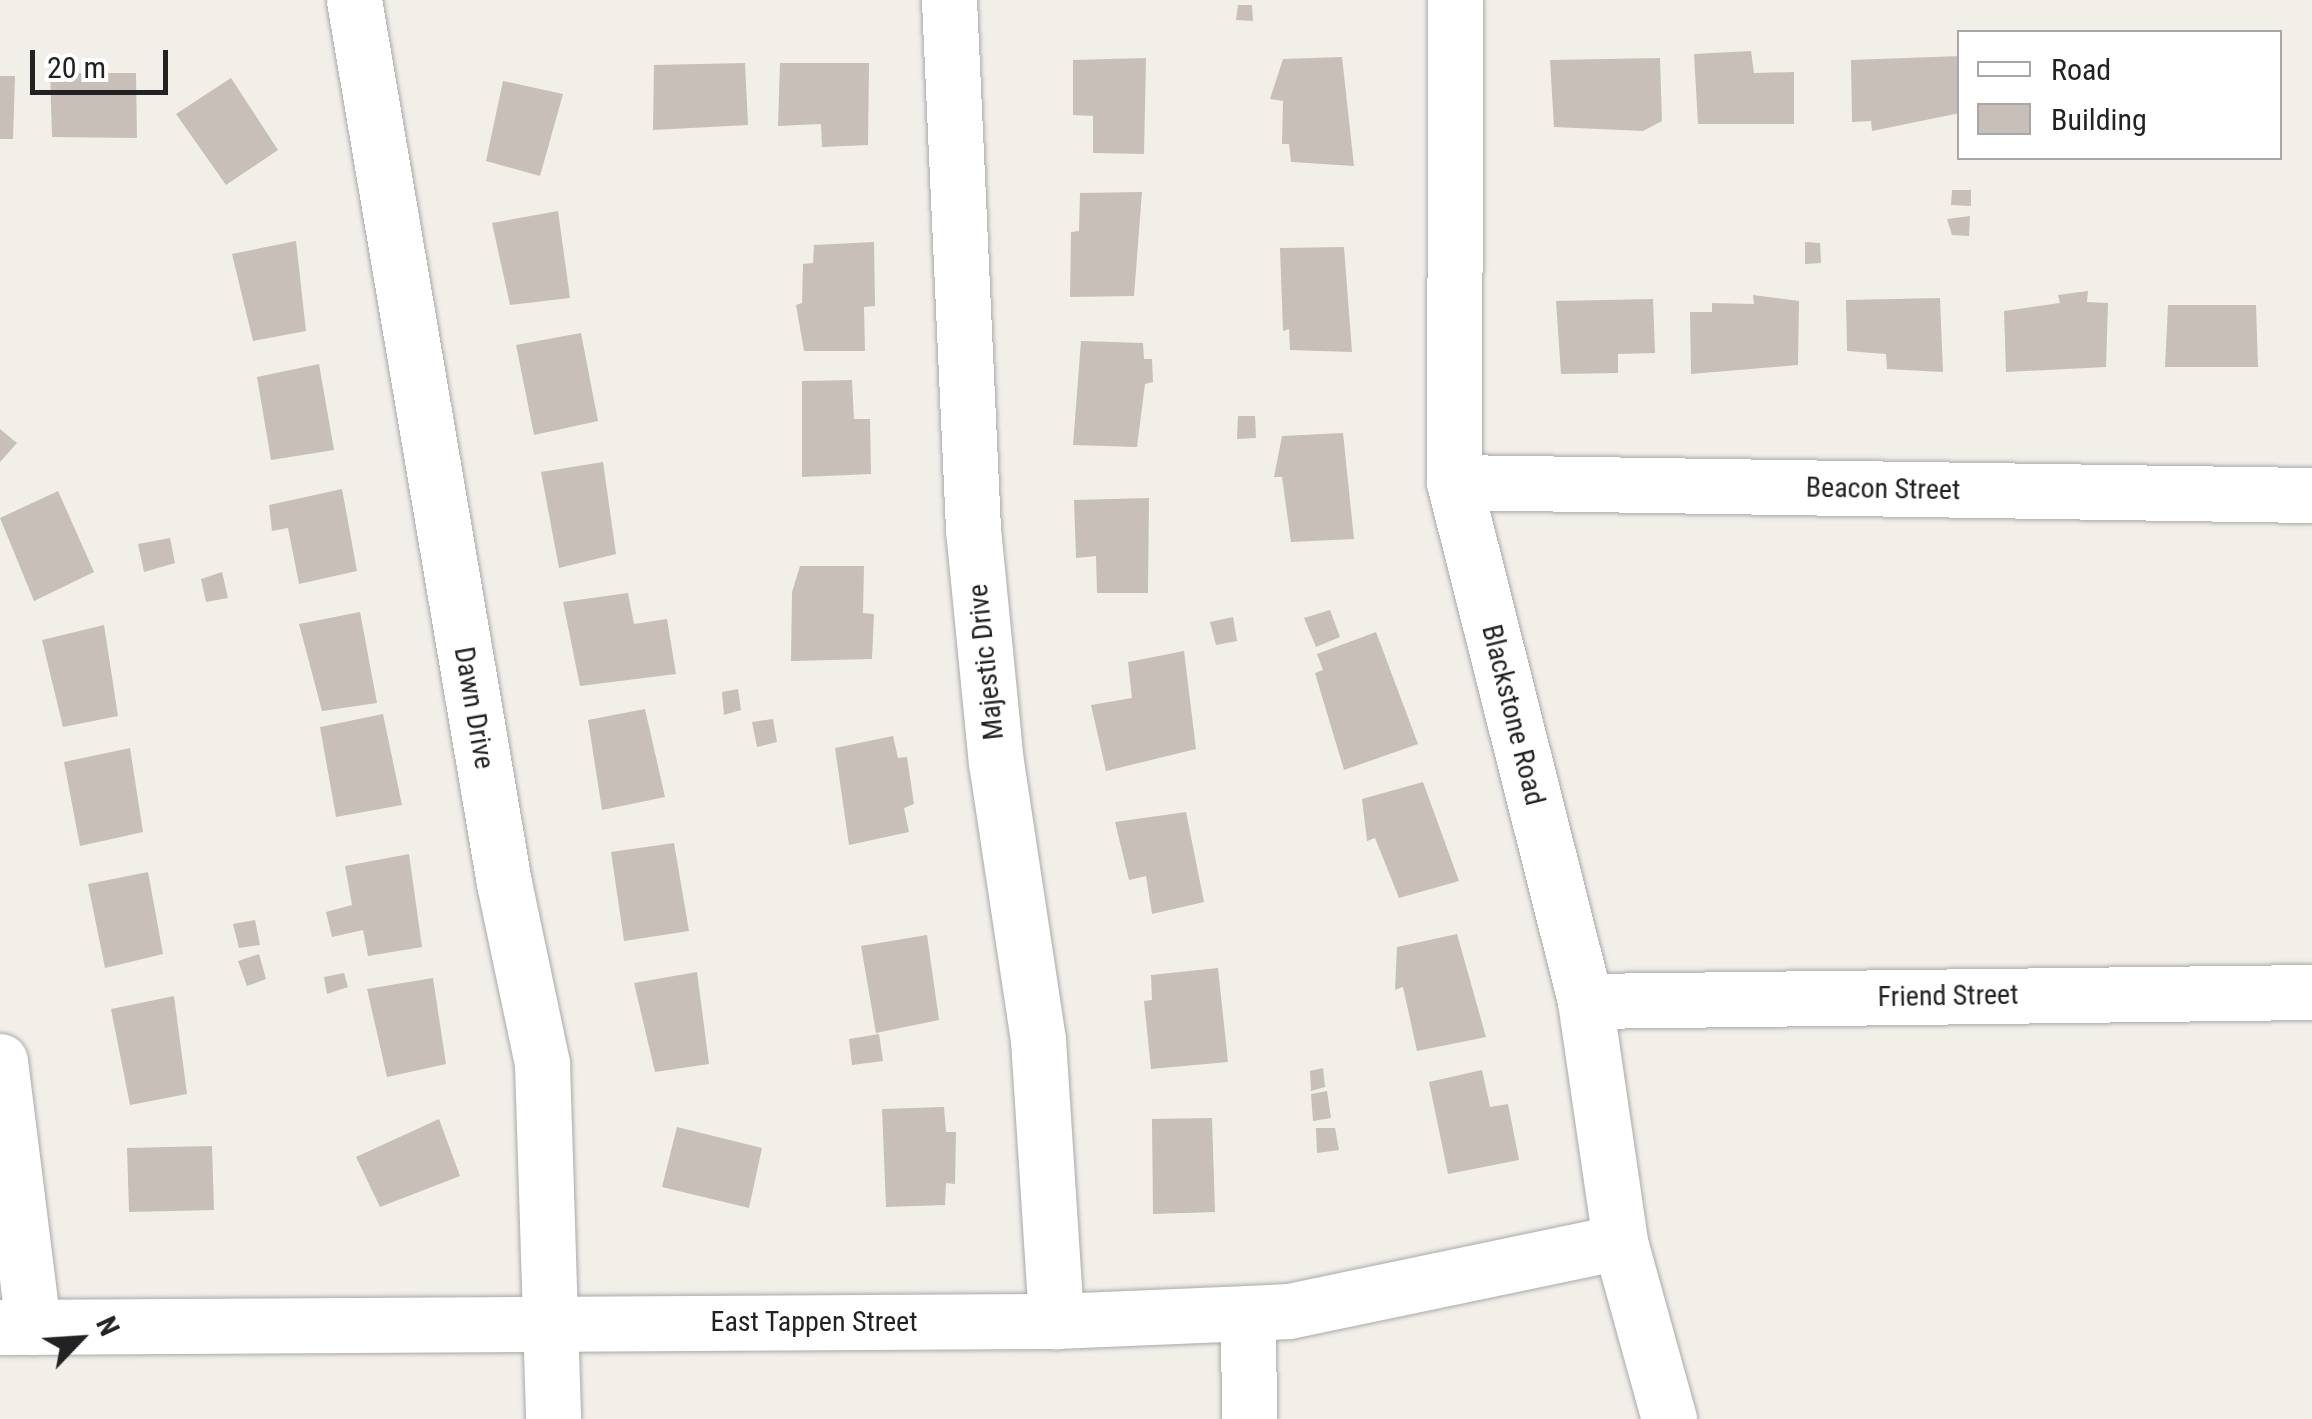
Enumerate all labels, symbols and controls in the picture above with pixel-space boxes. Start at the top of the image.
scale bar [35,30,172,92]
legend [1957,30,2282,160]
text: 20 m [47,50,106,85]
text: Road [2051,52,2111,87]
text: Building [2051,102,2147,137]
street label: Beacon Street [1806,471,1960,507]
street label: Majestic Drive [961,582,1011,742]
street label: Blackstone Road [1474,621,1552,809]
street label: Dawn Drive [447,644,501,772]
street label: Friend Street [1877,978,2019,1014]
north arrow [30,1289,130,1389]
street label: East Tappen Street [710,1305,918,1339]
text: N [89,1311,126,1341]

